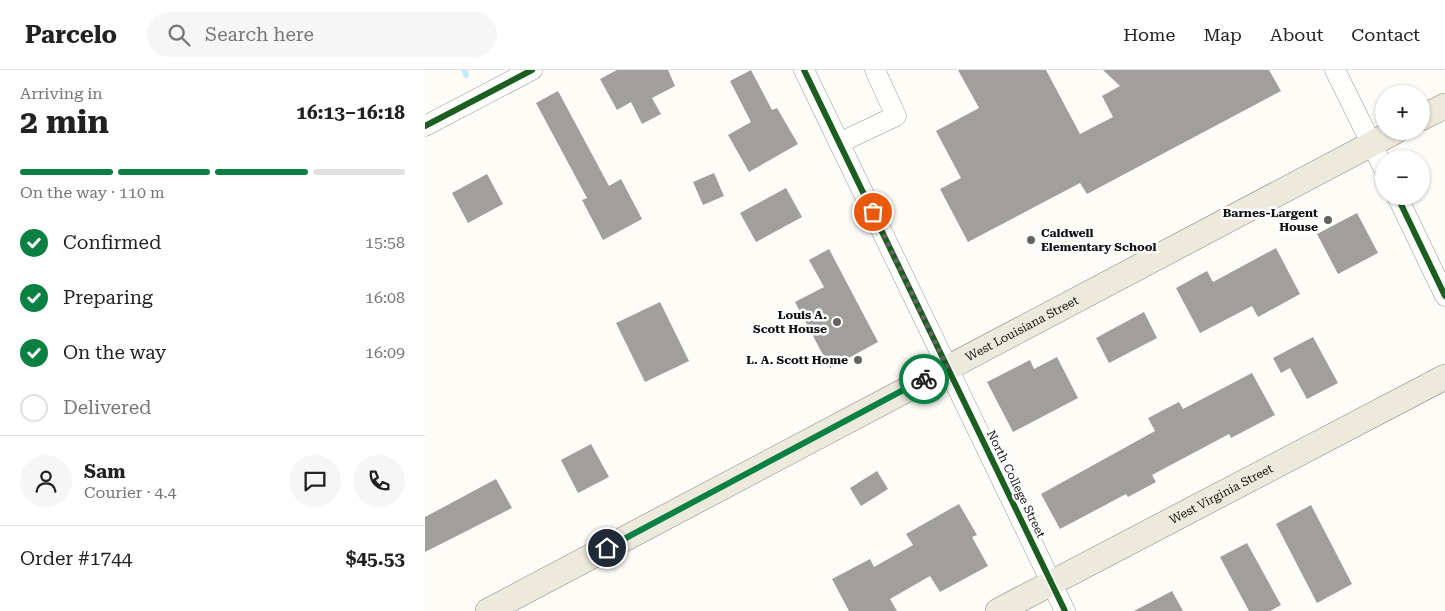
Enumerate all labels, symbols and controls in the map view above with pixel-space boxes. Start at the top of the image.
search box [147,12,497,57]
text: Parcelo [25,21,117,49]
icon: search [165,21,193,49]
text: Search here [205,23,314,46]
text: Home [1123,24,1175,45]
text: Map [1203,24,1242,45]
text: About [1270,24,1323,45]
text: Contact [1351,24,1420,45]
text: Arriving in [20,84,103,103]
map controls [1375,85,1430,205]
button: + [1375,85,1430,140]
text: 16:13–16:18 [296,101,405,124]
text: 2 min [20,103,109,141]
button: − [1375,150,1430,205]
text: On the way · 110 m [20,183,165,202]
pin [852,191,894,233]
icon: bag [859,198,887,226]
place label: Barnes-Largent House [1223,206,1318,234]
marker: Barnes-Largent House [1322,214,1334,226]
place label: Caldwell Elementary School [1041,226,1156,254]
icon: check [20,229,48,257]
text: Confirmed [63,231,161,254]
text: 15:58 [365,233,405,252]
marker: Caldwell Elementary School [1025,234,1037,246]
icon: check [20,284,48,312]
text: Preparing [63,286,153,309]
text: 16:08 [365,288,405,307]
street label: West Louisiana Street [963,293,1081,364]
place label: Louis A. Scott House [753,308,827,336]
marker: Louis A. Scott House [831,316,843,328]
icon: check [20,339,48,367]
text: On the way [63,341,166,364]
text: 16:09 [365,343,405,362]
place label: L. A. Scott Home [746,353,848,367]
marker: L. A. Scott Home [852,354,864,366]
courier [899,354,949,404]
icon: bike [910,365,938,393]
text: Delivered [63,396,151,419]
street label: North College Street [984,428,1048,540]
button: person [20,455,72,507]
button: chat [289,455,341,507]
button: phone [353,455,405,507]
text: Sam [84,460,126,483]
street label: West Virginia Street [1167,461,1276,527]
text: Courier · 4.4 [84,483,177,502]
pin [586,527,628,569]
icon: home [593,534,621,562]
text: Order #1744 [20,547,132,570]
text: $45.53 [346,547,405,570]

